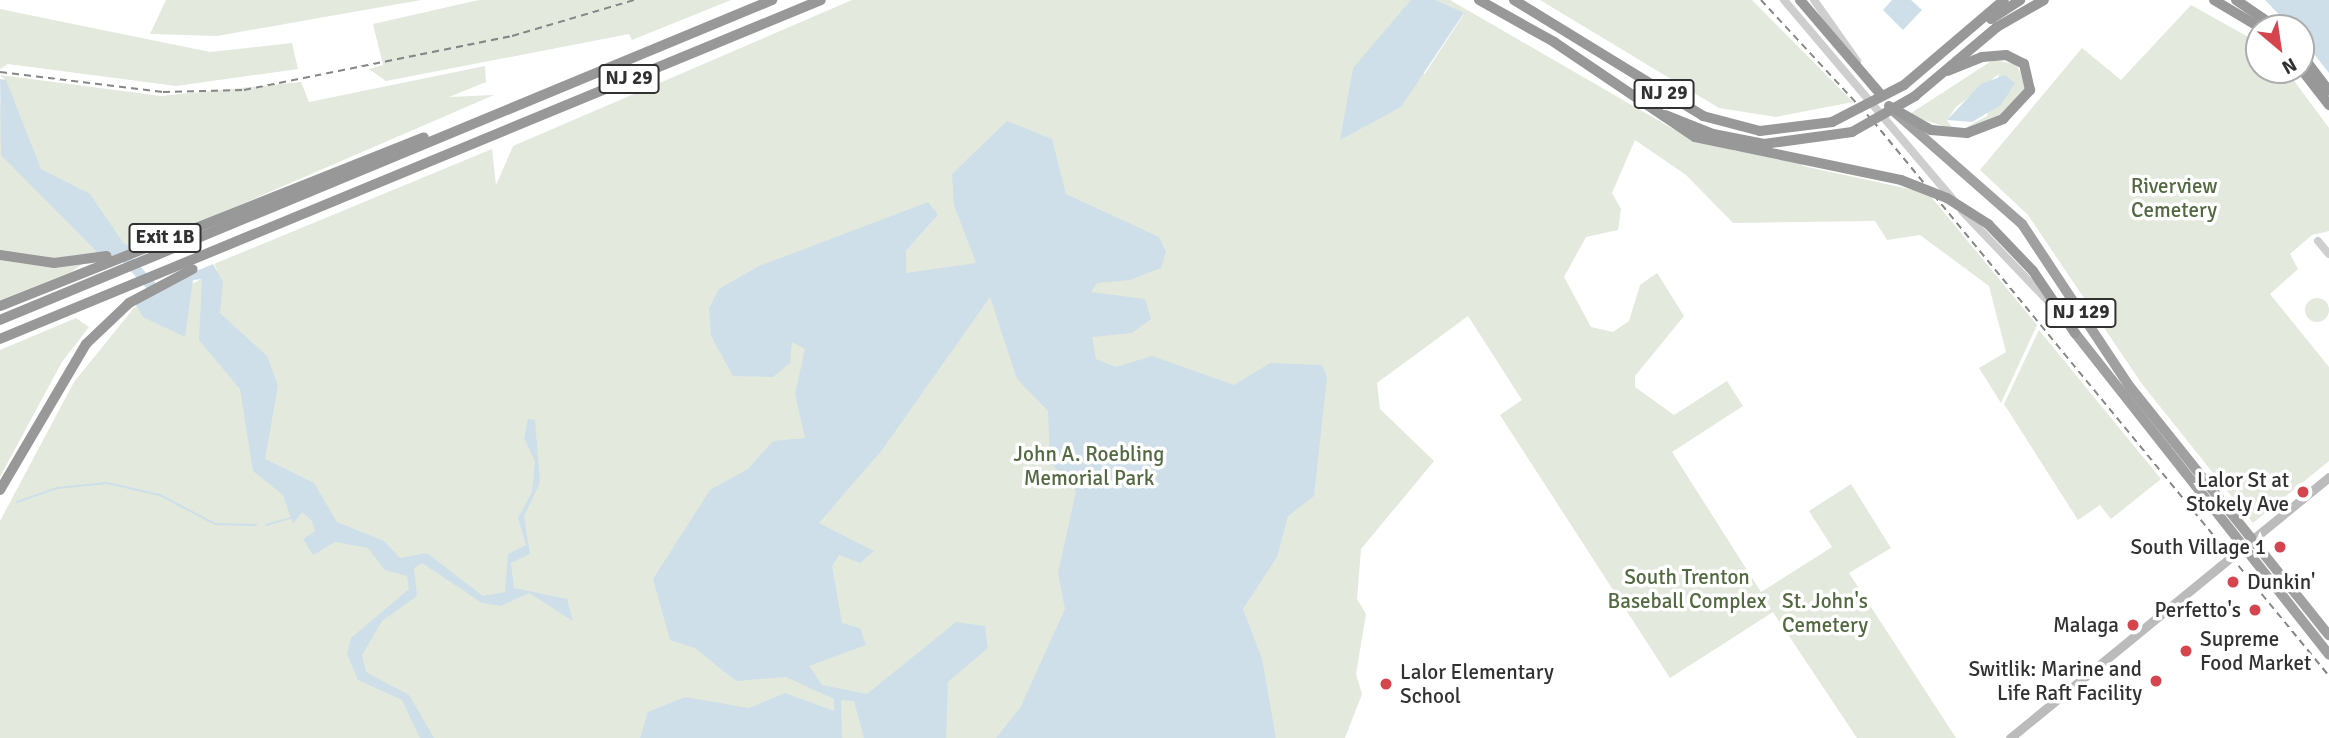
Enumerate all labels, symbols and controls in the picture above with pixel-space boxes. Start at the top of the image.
north arrow [2245,14,2315,84]
text: N [2278,52,2301,79]
road number: NJ 29 [598,64,660,94]
road number: NJ 29 [1632,78,1696,110]
park label: Riverview Cemetery [2131,173,2217,223]
road number: Exit 1B [128,222,202,254]
road number: NJ 129 [2044,298,2118,328]
park label: John A. Roebling Memorial Park [1014,441,1164,491]
place label: Lalor St at Stokely Ave [2186,467,2289,517]
marker: Lalor St at Stokely Ave [2295,484,2311,500]
place label: South Village 1 [2131,534,2266,560]
marker: South Village 1 [2272,539,2288,555]
park label: South Trenton Baseball Complex [1608,564,1766,614]
place label: Dunkin' [2247,569,2315,595]
marker: Dunkin' [2225,574,2241,590]
park label: St. John's Cemetery [1782,588,1868,638]
place label: Perfetto's [2155,597,2241,623]
marker: Perfetto's [2247,602,2263,618]
place label: Malaga [2053,612,2119,638]
marker: Malaga [2125,617,2141,633]
place label: Supreme Food Market [2200,626,2311,676]
marker: Supreme Food Market [2178,643,2194,659]
place label: Switlik: Marine and Life Raft Facility [1969,656,2142,706]
place label: Lalor Elementary School [1400,659,1554,709]
marker: Switlik: Marine and Life Raft Facility [2148,673,2164,689]
marker: Lalor Elementary School [1378,676,1394,692]

